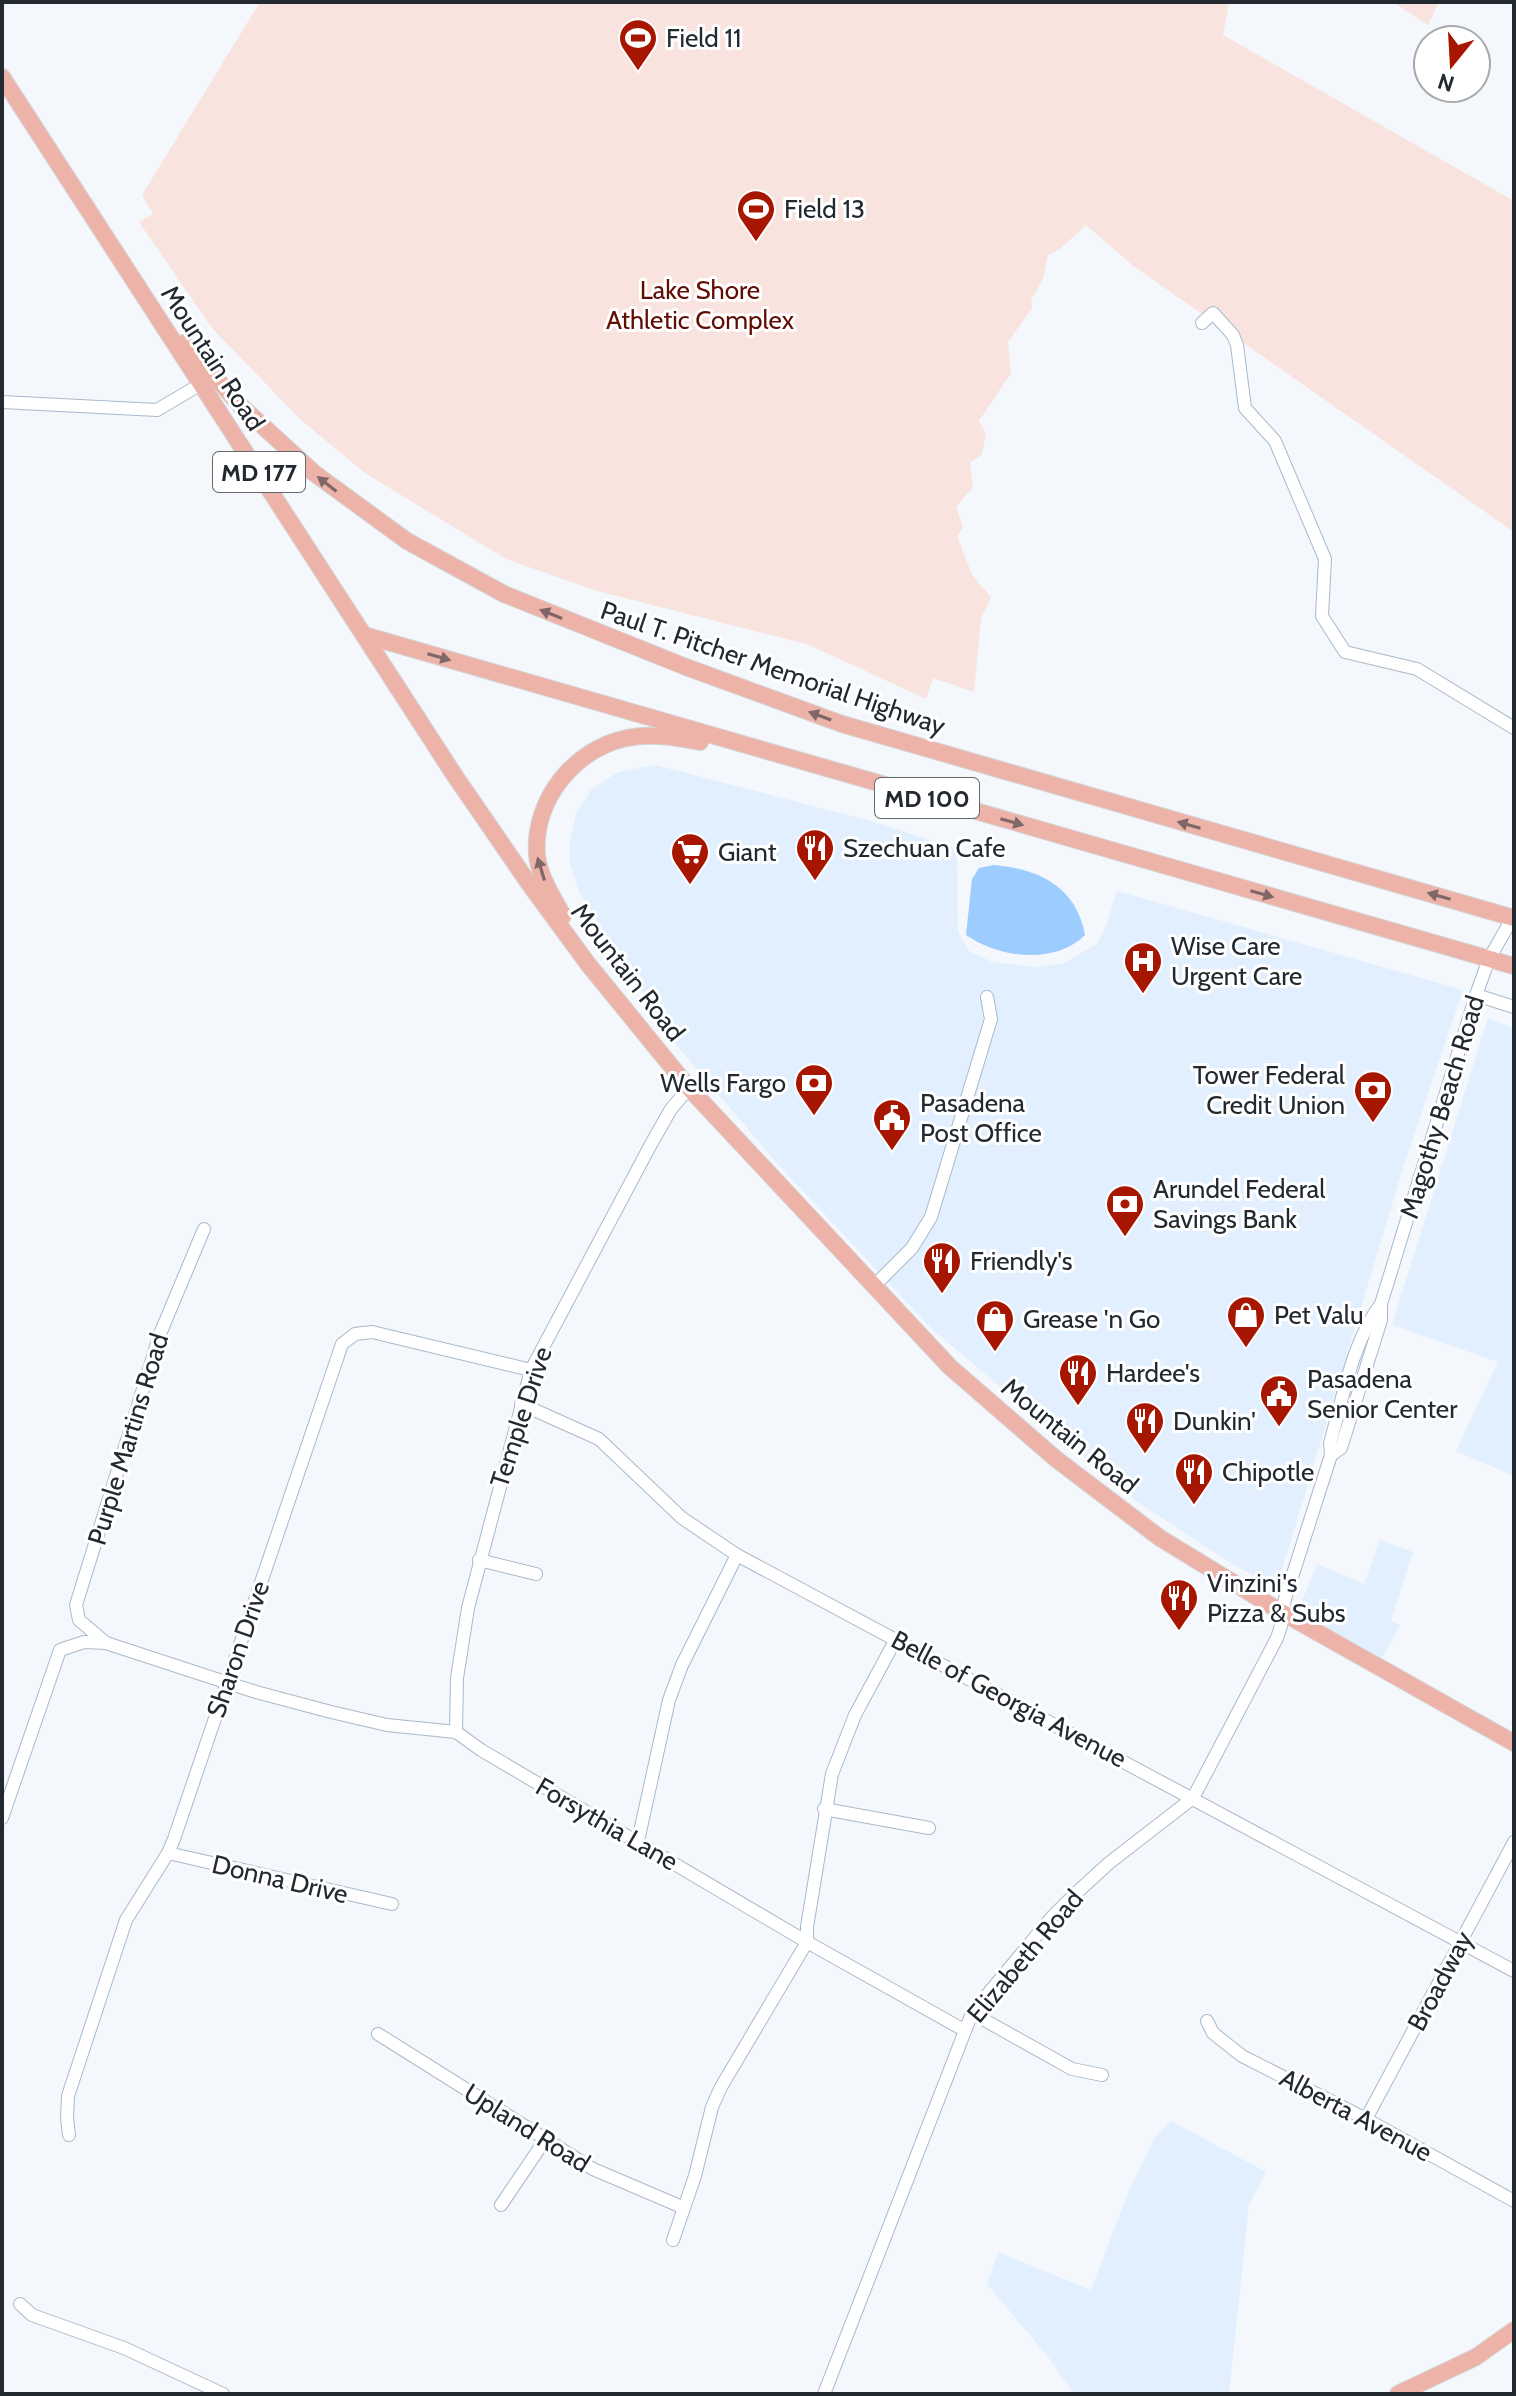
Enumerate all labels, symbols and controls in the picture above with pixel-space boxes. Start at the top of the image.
sports icon: Field 11 [617,17,659,72]
place label: Field 11 [666,22,741,54]
north arrow [1412,24,1492,104]
text: N [1434,67,1458,98]
sports icon: Field 13 [735,188,777,243]
place label: Field 13 [784,193,865,225]
park label: Lake Shore Athletic Complex [606,274,795,336]
street label: Mountain Road [154,279,272,437]
road number: MD 177 [213,452,305,492]
one-way arrow [317,476,338,492]
street label: Paul T. Pitcher Memorial Highway [596,594,950,742]
one-way arrow [539,608,563,621]
one-way arrow [427,651,451,664]
one-way arrow [808,709,832,722]
road number: MD 100 [875,778,979,818]
one-way arrow [1000,816,1024,829]
one-way arrow [1177,818,1202,830]
restaurant icon: Szechuan Cafe [794,827,836,882]
supermarket icon: Giant [669,831,711,886]
place label: Szechuan Cafe [843,832,1006,864]
place label: Giant [718,836,777,868]
one-way arrow [534,857,547,881]
one-way arrow [1249,888,1274,900]
one-way arrow [1427,889,1451,902]
street label: Mountain Road [564,897,692,1047]
place label: Wise Care Urgent Care [1171,930,1302,992]
hospital icon: Wise Care Urgent Care [1122,940,1164,995]
street label: Magothy Beach Road [1393,992,1491,1222]
place label: Tower Federal Credit Union [1193,1059,1345,1121]
bank icon: Wells Fargo [793,1062,835,1117]
place label: Wells Fargo [660,1067,786,1099]
bank icon: Tower Federal Credit Union [1352,1069,1394,1124]
place label: Pasadena Post Office [920,1087,1042,1149]
public building icon: Pasadena Post Office [871,1097,913,1152]
place label: Arundel Federal Savings Bank [1153,1173,1325,1235]
bank icon: Arundel Federal Savings Bank [1104,1183,1146,1238]
restaurant icon: Friendly's [921,1240,963,1295]
place label: Friendly's [970,1245,1073,1277]
shop icon: Pet Valu [1225,1294,1267,1349]
shop icon: Grease 'n Go [974,1298,1016,1353]
place label: Pet Valu [1274,1299,1364,1331]
place label: Grease 'n Go [1023,1303,1160,1335]
street label: Purple Martins Road [81,1329,175,1549]
street label: Temple Drive [483,1343,559,1491]
restaurant icon: Hardee's [1057,1352,1099,1407]
place label: Hardee's [1106,1357,1200,1389]
place label: Pasadena Senior Center [1307,1363,1458,1425]
street label: Mountain Road [995,1371,1145,1501]
public building icon: Pasadena Senior Center [1258,1373,1300,1428]
restaurant icon: Dunkin' [1124,1400,1166,1455]
place label: Dunkin' [1173,1405,1256,1437]
restaurant icon: Chipotle [1173,1451,1215,1506]
place label: Chipotle [1222,1456,1314,1488]
place label: Vinzini's Pizza & Subs [1207,1567,1346,1629]
street label: Sharon Drive [200,1576,276,1722]
restaurant icon: Vinzini's Pizza & Subs [1158,1577,1200,1632]
street label: Belle of Georgia Avenue [886,1623,1132,1775]
street label: Forsythia Lane [530,1770,684,1878]
street label: Donna Drive [209,1848,351,1910]
street label: Elizabeth Road [960,1883,1090,2029]
street label: Broadway [1400,1926,1480,2036]
street label: Alberta Avenue [1275,2062,1437,2168]
street label: Upland Road [458,2077,596,2179]

